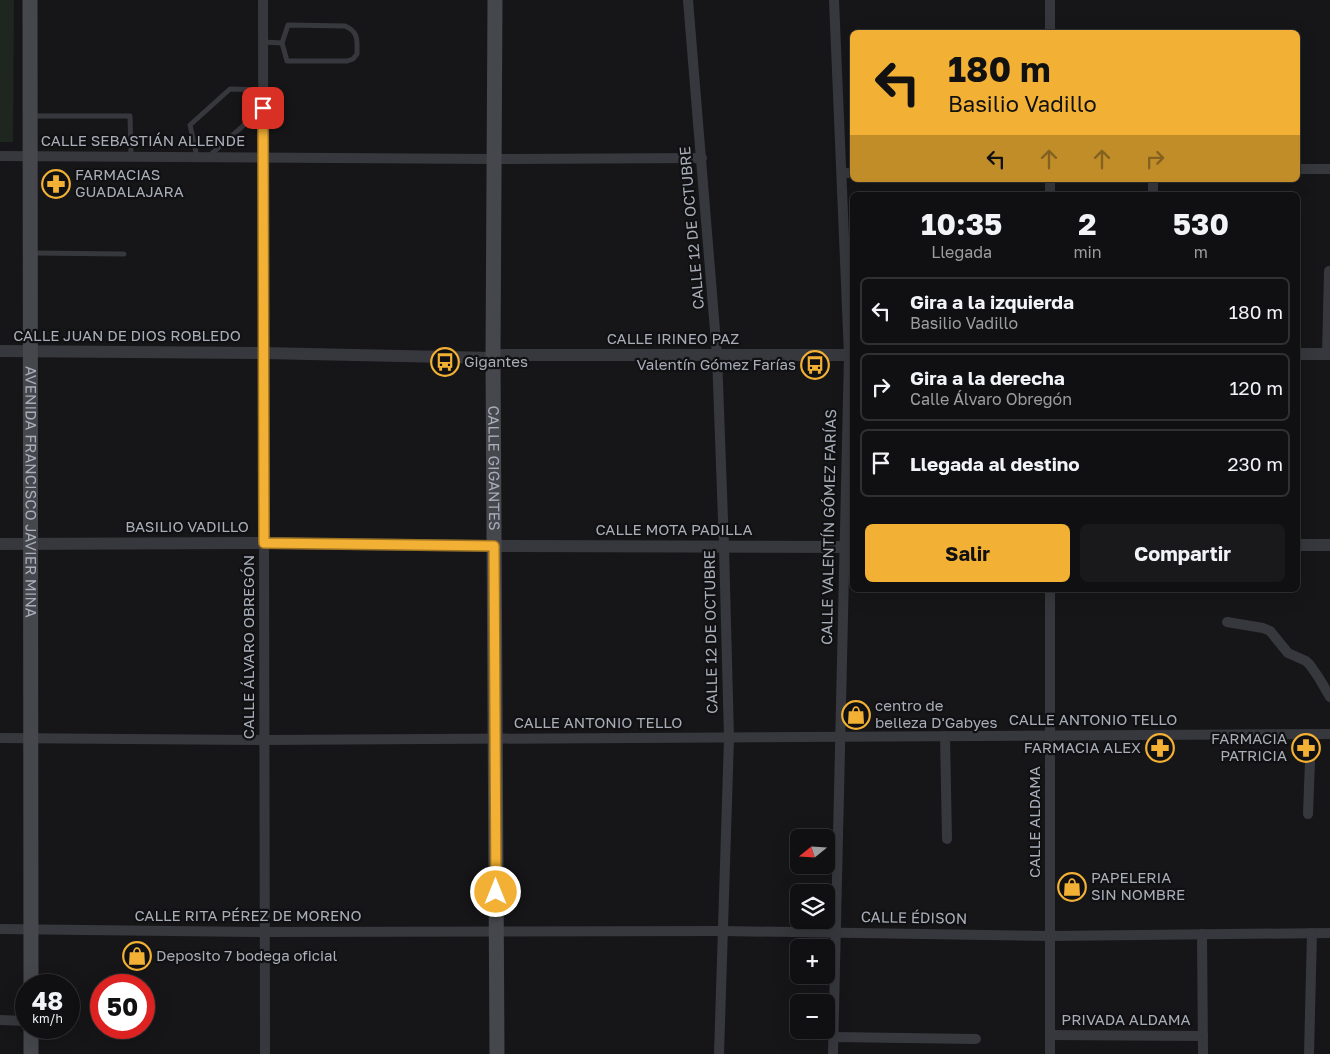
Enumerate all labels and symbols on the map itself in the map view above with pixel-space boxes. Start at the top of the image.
pin [242,87,284,129]
street label: CALLE SEBASTIÁN ALLENDE [41,131,245,149]
street label: CALLE 12 DE OCTUBRE [675,146,707,310]
place label: FARMACIAS GUADALAJARA [75,165,184,200]
pharmacy icon: FARMACIAS GUADALAJARA [41,169,71,199]
street label: CALLE JUAN DE DIOS ROBLEDO [13,326,241,344]
street label: CALLE IRINEO PAZ [607,329,739,347]
bus stop icon: Gigantes [430,347,460,377]
bus stop icon: Valentín Gómez Farías [800,350,830,380]
place label: Gigantes [464,352,528,370]
place label: Valentín Gómez Farías [637,355,796,373]
street label: AVENIDA FRANCISCO JAVIER MINA [22,366,41,618]
street label: CALLE GIGANTES [485,405,504,531]
street label: CALLE VALENTÍN GÓMEZ FARÍAS [817,409,839,645]
street label: BASILIO VADILLO [125,517,249,535]
street label: CALLE MOTA PADILLA [595,520,753,538]
street label: CALLE 12 DE OCTUBRE [700,550,720,714]
street label: CALLE ÁLVARO OBREGÓN [239,555,257,739]
place label: centro de belleza D'Gabyes [875,696,998,731]
shop icon: centro de belleza D'Gabyes [841,700,871,730]
street label: CALLE ANTONIO TELLO [1009,710,1177,728]
street label: CALLE ANTONIO TELLO [514,713,682,731]
place label: FARMACIA PATRICIA [1211,729,1287,764]
pharmacy icon: FARMACIA ALEX [1145,733,1175,763]
pharmacy icon: FARMACIA PATRICIA [1291,733,1321,763]
place label: FARMACIA ALEX [1024,738,1141,756]
street label: CALLE ALDAMA [1025,766,1043,878]
north arrow [790,829,835,874]
position arrow [469,865,521,917]
place label: PAPELERIA SIN NOMBRE [1091,868,1185,903]
shop icon: PAPELERIA SIN NOMBRE [1057,872,1087,902]
street label: CALLE RITA PÉREZ DE MORENO [134,906,362,924]
street label: CALLE ÉDISON [861,907,967,927]
shop icon: Deposito 7 bodega oficial [122,941,152,971]
place label: Deposito 7 bodega oficial [156,946,337,964]
speed limit sign: 50 [90,974,155,1039]
street label: PRIVADA ALDAMA [1061,1010,1191,1028]

